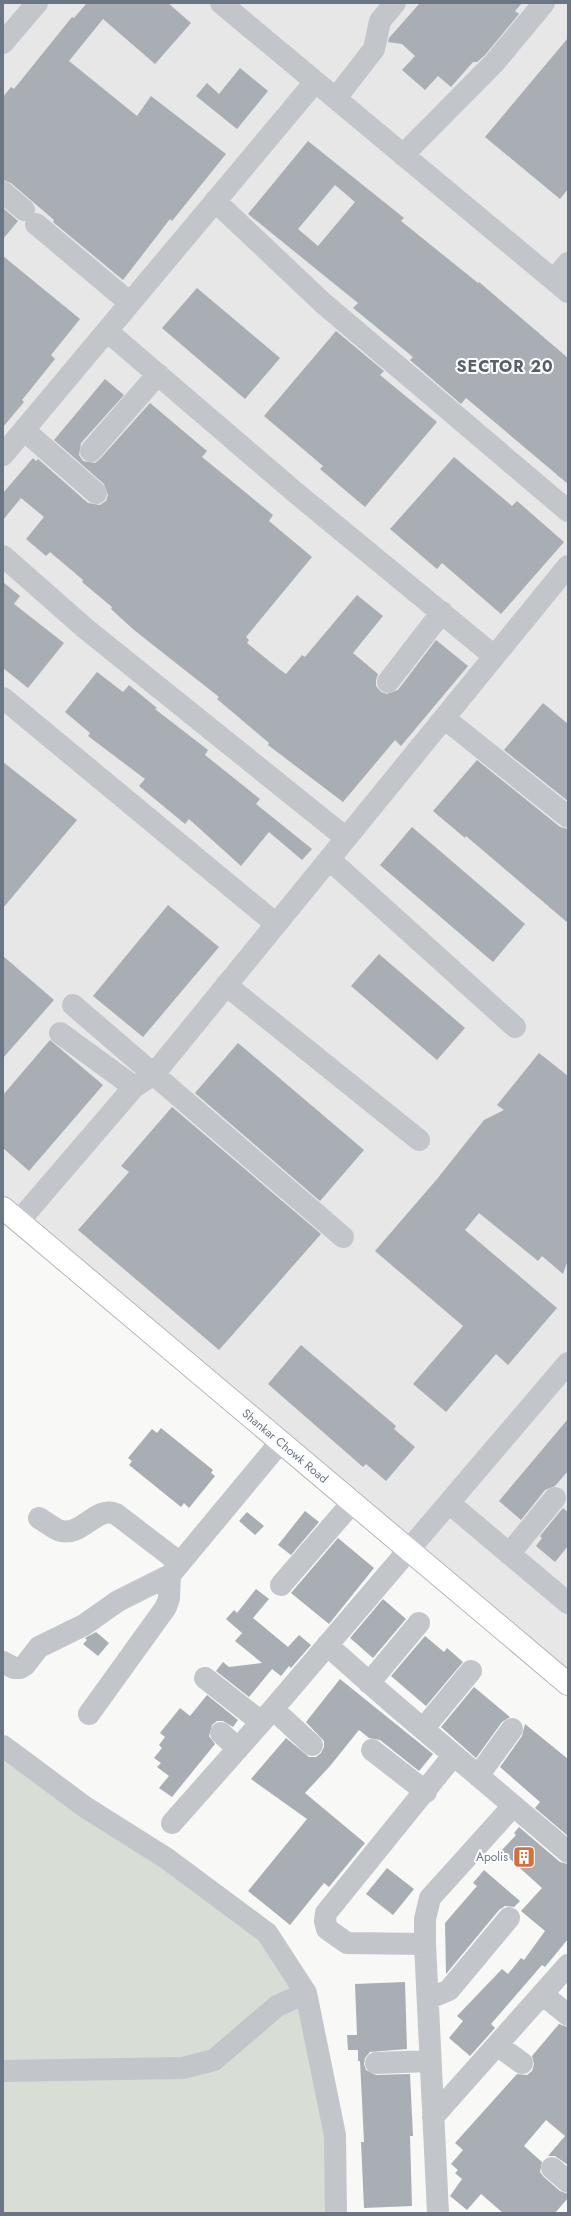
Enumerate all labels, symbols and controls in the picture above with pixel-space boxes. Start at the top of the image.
district label: SECTOR 20 [457,355,553,378]
street label: Shankar Chowk Road [238,1405,332,1487]
building icon: Apolis [511,1844,537,1870]
place label: Apolis [476,1848,508,1866]

